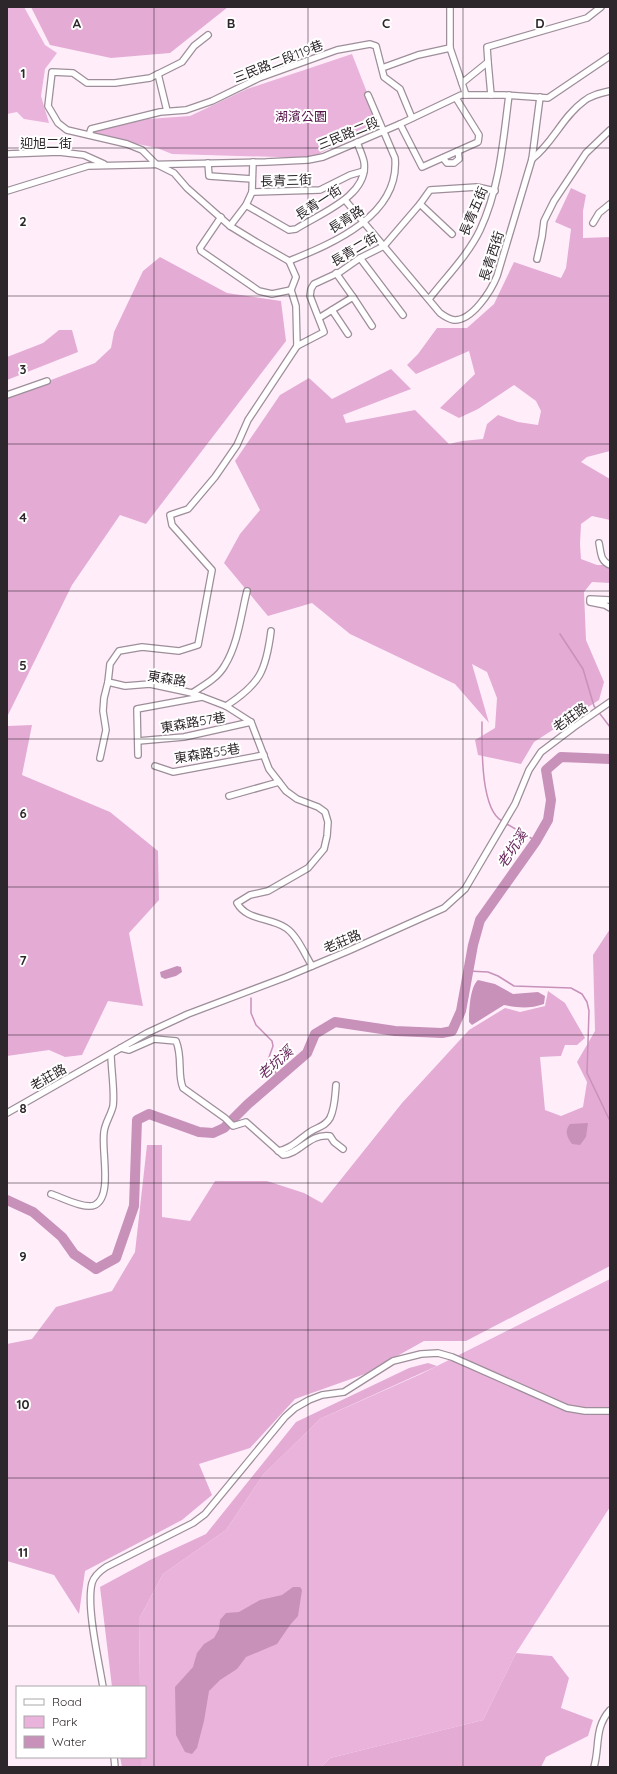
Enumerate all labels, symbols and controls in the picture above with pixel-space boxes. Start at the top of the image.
text: A [73,15,82,31]
text: B [227,15,235,31]
text: C [382,15,390,31]
text: D [535,15,545,31]
street label: 三民路二段119巷 [231,37,325,85]
text: 1 [20,65,26,81]
park label: 湖濱公園 [275,108,327,124]
street label: 三民路二段 [315,113,381,153]
street label: 迎旭二街 [20,135,72,151]
street label: 長青三街 [260,171,312,189]
street label: 長青一街 [292,181,344,223]
street label: 長青五街 [455,184,491,238]
street label: 長青路 [325,202,367,236]
text: 2 [19,213,27,229]
street label: 長青二街 [328,229,380,269]
street label: 長青西街 [475,229,507,283]
text: 3 [20,361,27,377]
text: 4 [19,509,27,525]
text: 5 [19,657,27,673]
street label: 東森路 [146,667,188,689]
street label: 老莊路 [550,699,590,735]
street label: 東森路57巷 [159,708,227,736]
street label: 東森路55巷 [173,740,241,766]
text: 6 [19,805,27,821]
water label: 老坑溪 [493,825,532,871]
street label: 老莊路 [321,926,363,956]
text: 7 [19,952,27,968]
water label: 老坑溪 [253,1041,298,1084]
street label: 老莊路 [27,1060,69,1094]
text: 8 [19,1100,27,1116]
text: 9 [19,1248,27,1264]
text: 10 [16,1396,30,1412]
text: 11 [18,1544,28,1560]
legend [16,1686,146,1758]
text: Road [52,1694,82,1709]
text: Park [52,1714,77,1729]
text: Water [52,1734,87,1749]

